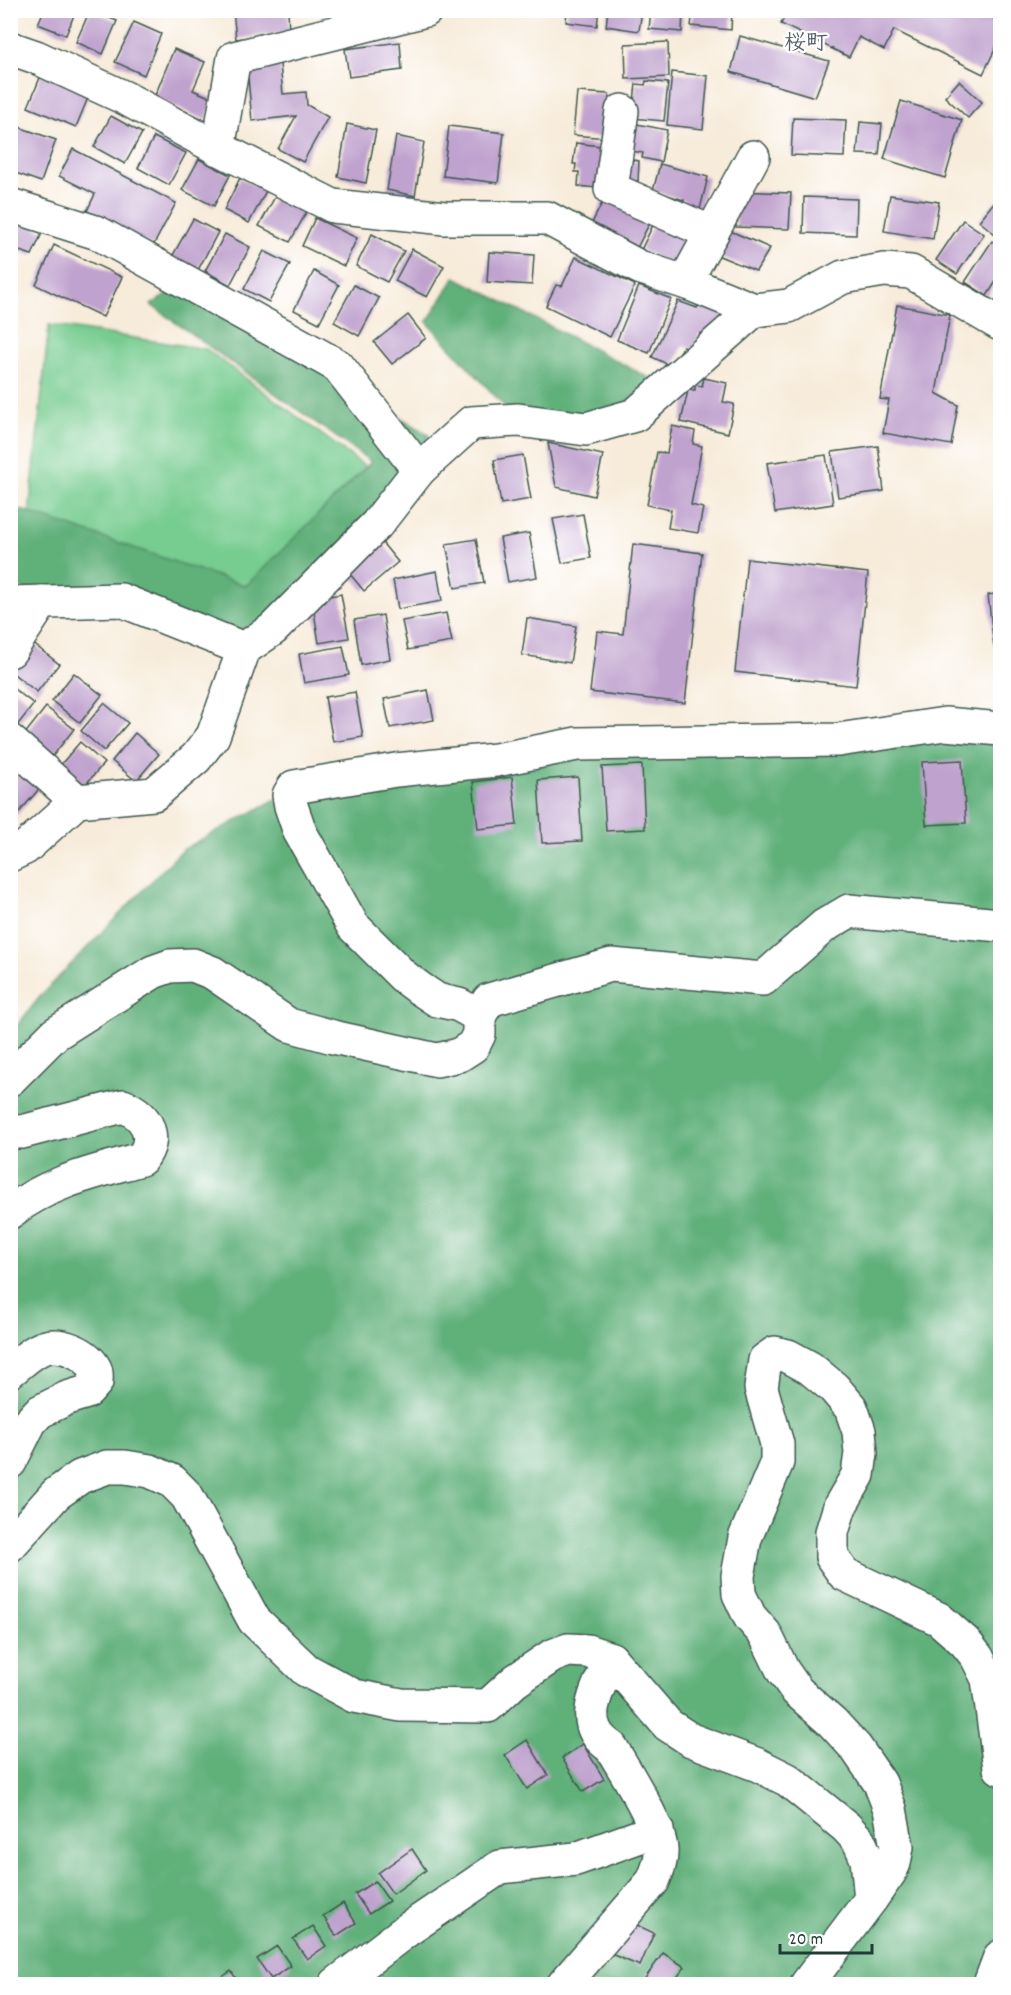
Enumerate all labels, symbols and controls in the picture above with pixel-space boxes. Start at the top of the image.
district label: 桜町 [784,29,828,60]
scale bar [780,1917,872,1955]
text: 20 m [789,1928,823,1953]

